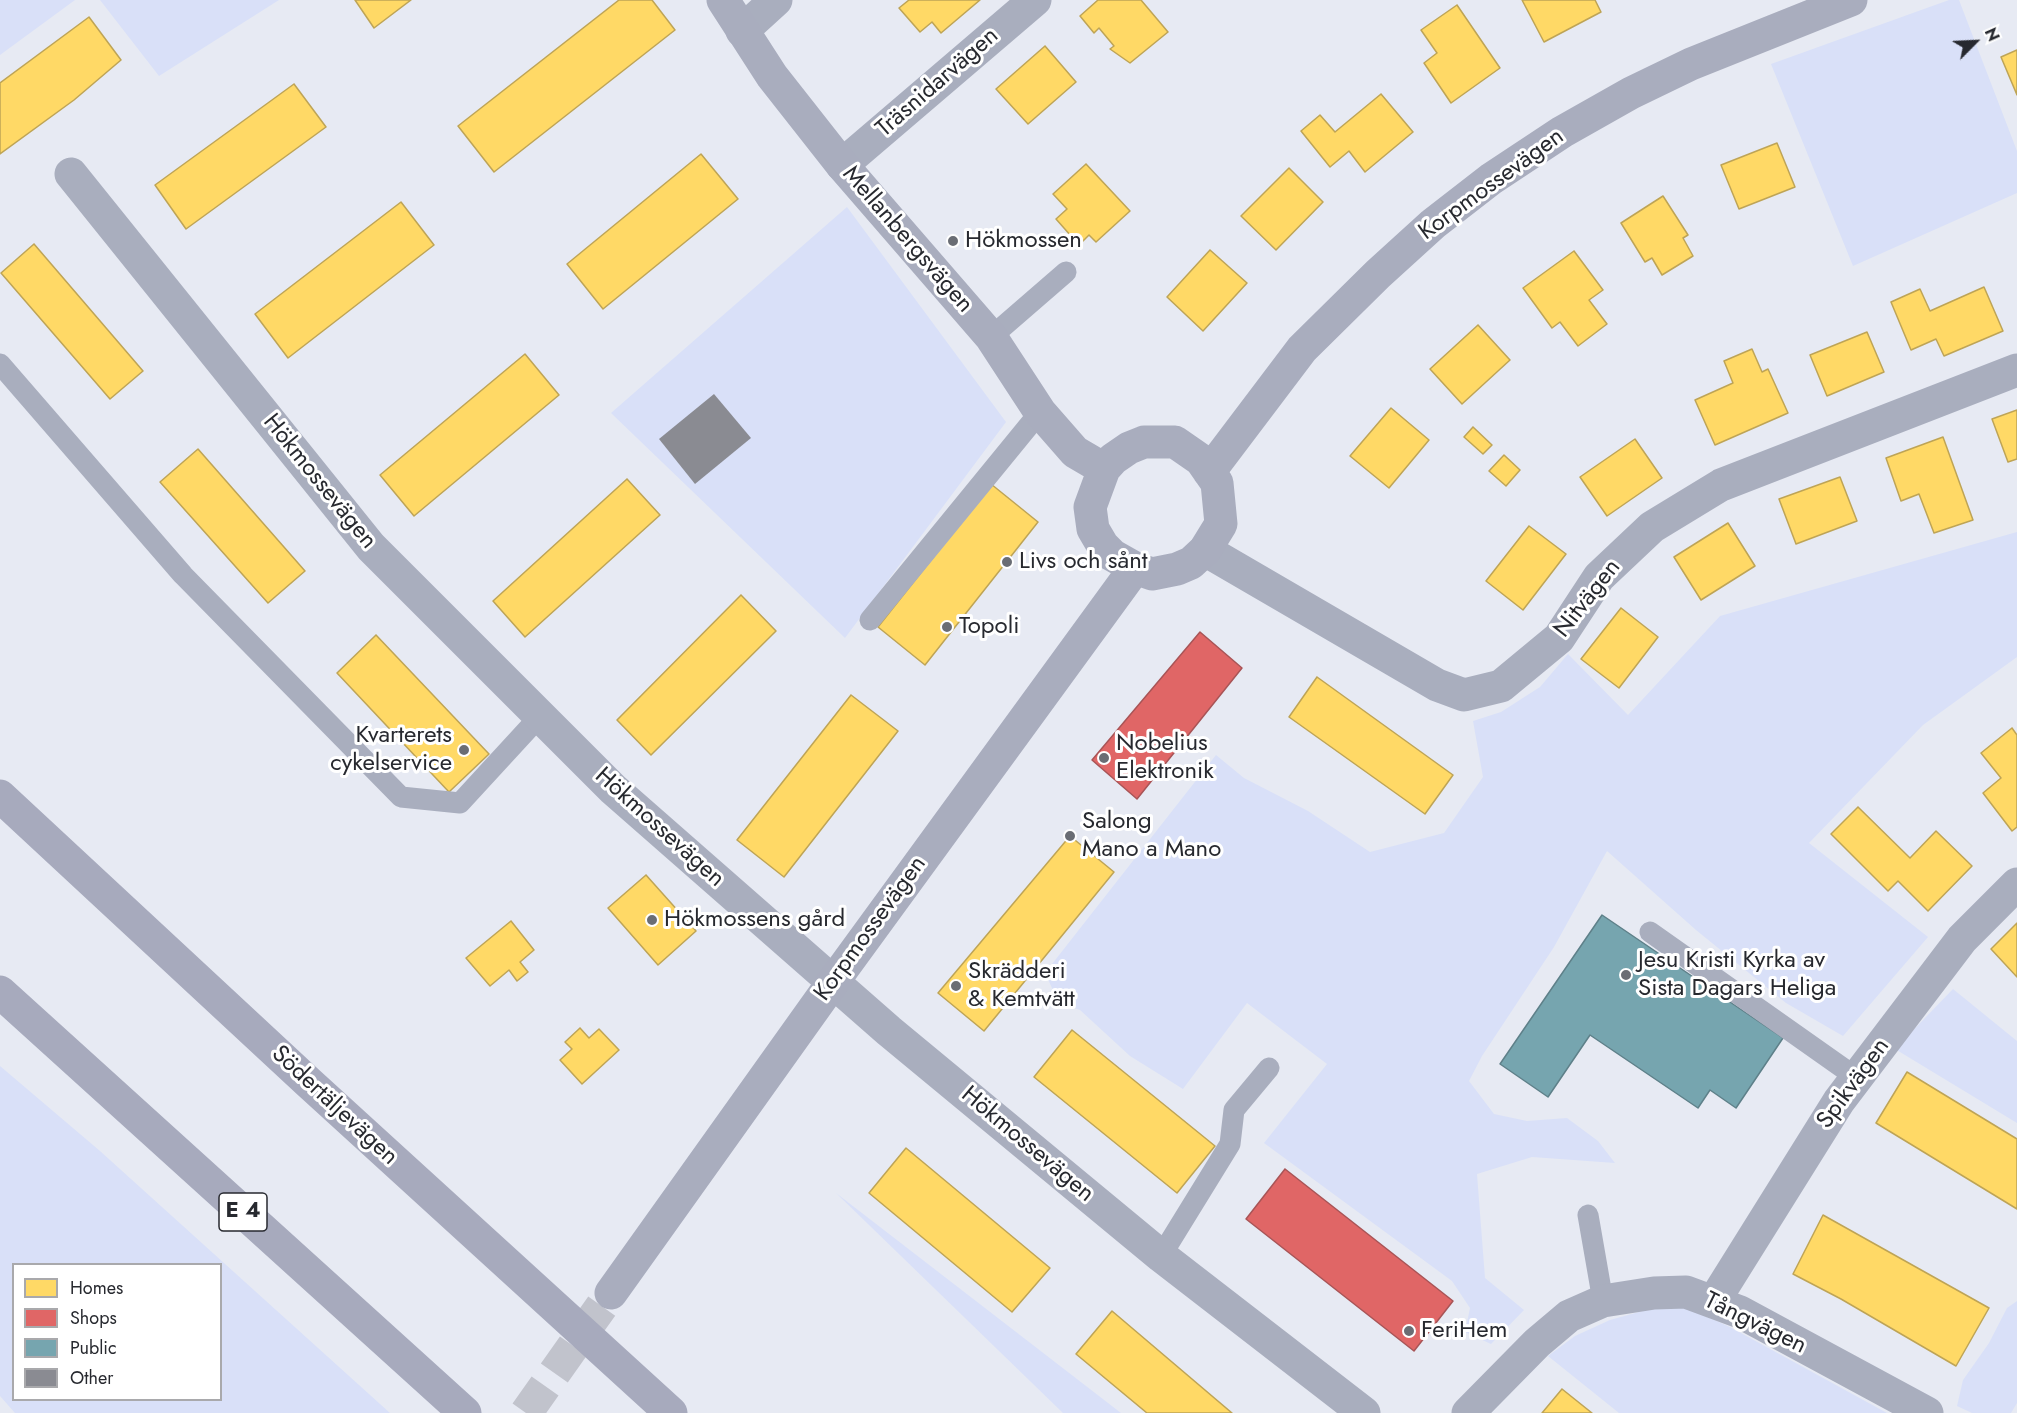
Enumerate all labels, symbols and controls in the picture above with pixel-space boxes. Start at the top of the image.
north arrow [1945,12,2005,72]
street label: Träsnidarvägen [871,22,1005,144]
text: N [1979,24,2005,45]
street label: Korpmossevägen [1414,123,1570,247]
street label: Mellanbergsvägen [835,161,979,319]
place label: Hökmossen [965,227,1082,255]
marker: Hökmossen [946,234,960,248]
street label: Hökmossevägen [256,409,382,555]
place label: Livs och sånt [1019,548,1148,576]
street label: Nitvägen [1549,554,1627,644]
marker: Livs och sånt [1000,555,1014,569]
place label: Topoli [959,613,1019,641]
marker: Topoli [940,620,954,634]
place label: Kvarterets cykelservice [330,722,452,778]
place label: Nobelius Elektronik [1116,730,1214,786]
marker: Kvarterets cykelservice [457,743,471,757]
marker: Nobelius Elektronik [1097,751,1111,765]
street label: Hökmossevägen [588,762,730,894]
place label: Salong Mano a Mano [1082,808,1221,864]
marker: Salong Mano a Mano [1063,829,1077,843]
street label: Korpmossevägen [809,851,933,1007]
place label: Hökmossens gård [664,906,845,934]
marker: Hökmossens gård [645,913,659,927]
place label: Jesu Kristi Kyrka av Sista Dagars Heliga [1638,947,1836,1003]
place label: Skrädderi & Kemtvätt [968,958,1075,1014]
marker: Jesu Kristi Kyrka av Sista Dagars Heliga [1619,968,1633,982]
marker: Skrädderi & Kemtvätt [949,979,963,993]
street label: Spikvägen [1812,1033,1896,1135]
street label: Södertäljevägen [265,1040,403,1172]
street label: Hökmossevägen [955,1081,1099,1209]
road number: E 4 [219,1193,267,1231]
legend [12,1263,222,1401]
text: Homes [70,1275,123,1301]
street label: Tångvägen [1699,1287,1811,1361]
text: Shops [70,1305,117,1331]
place label: FeriHem [1421,1317,1507,1345]
marker: FeriHem [1402,1324,1416,1338]
text: Public [70,1335,117,1361]
text: Other [70,1365,113,1391]

